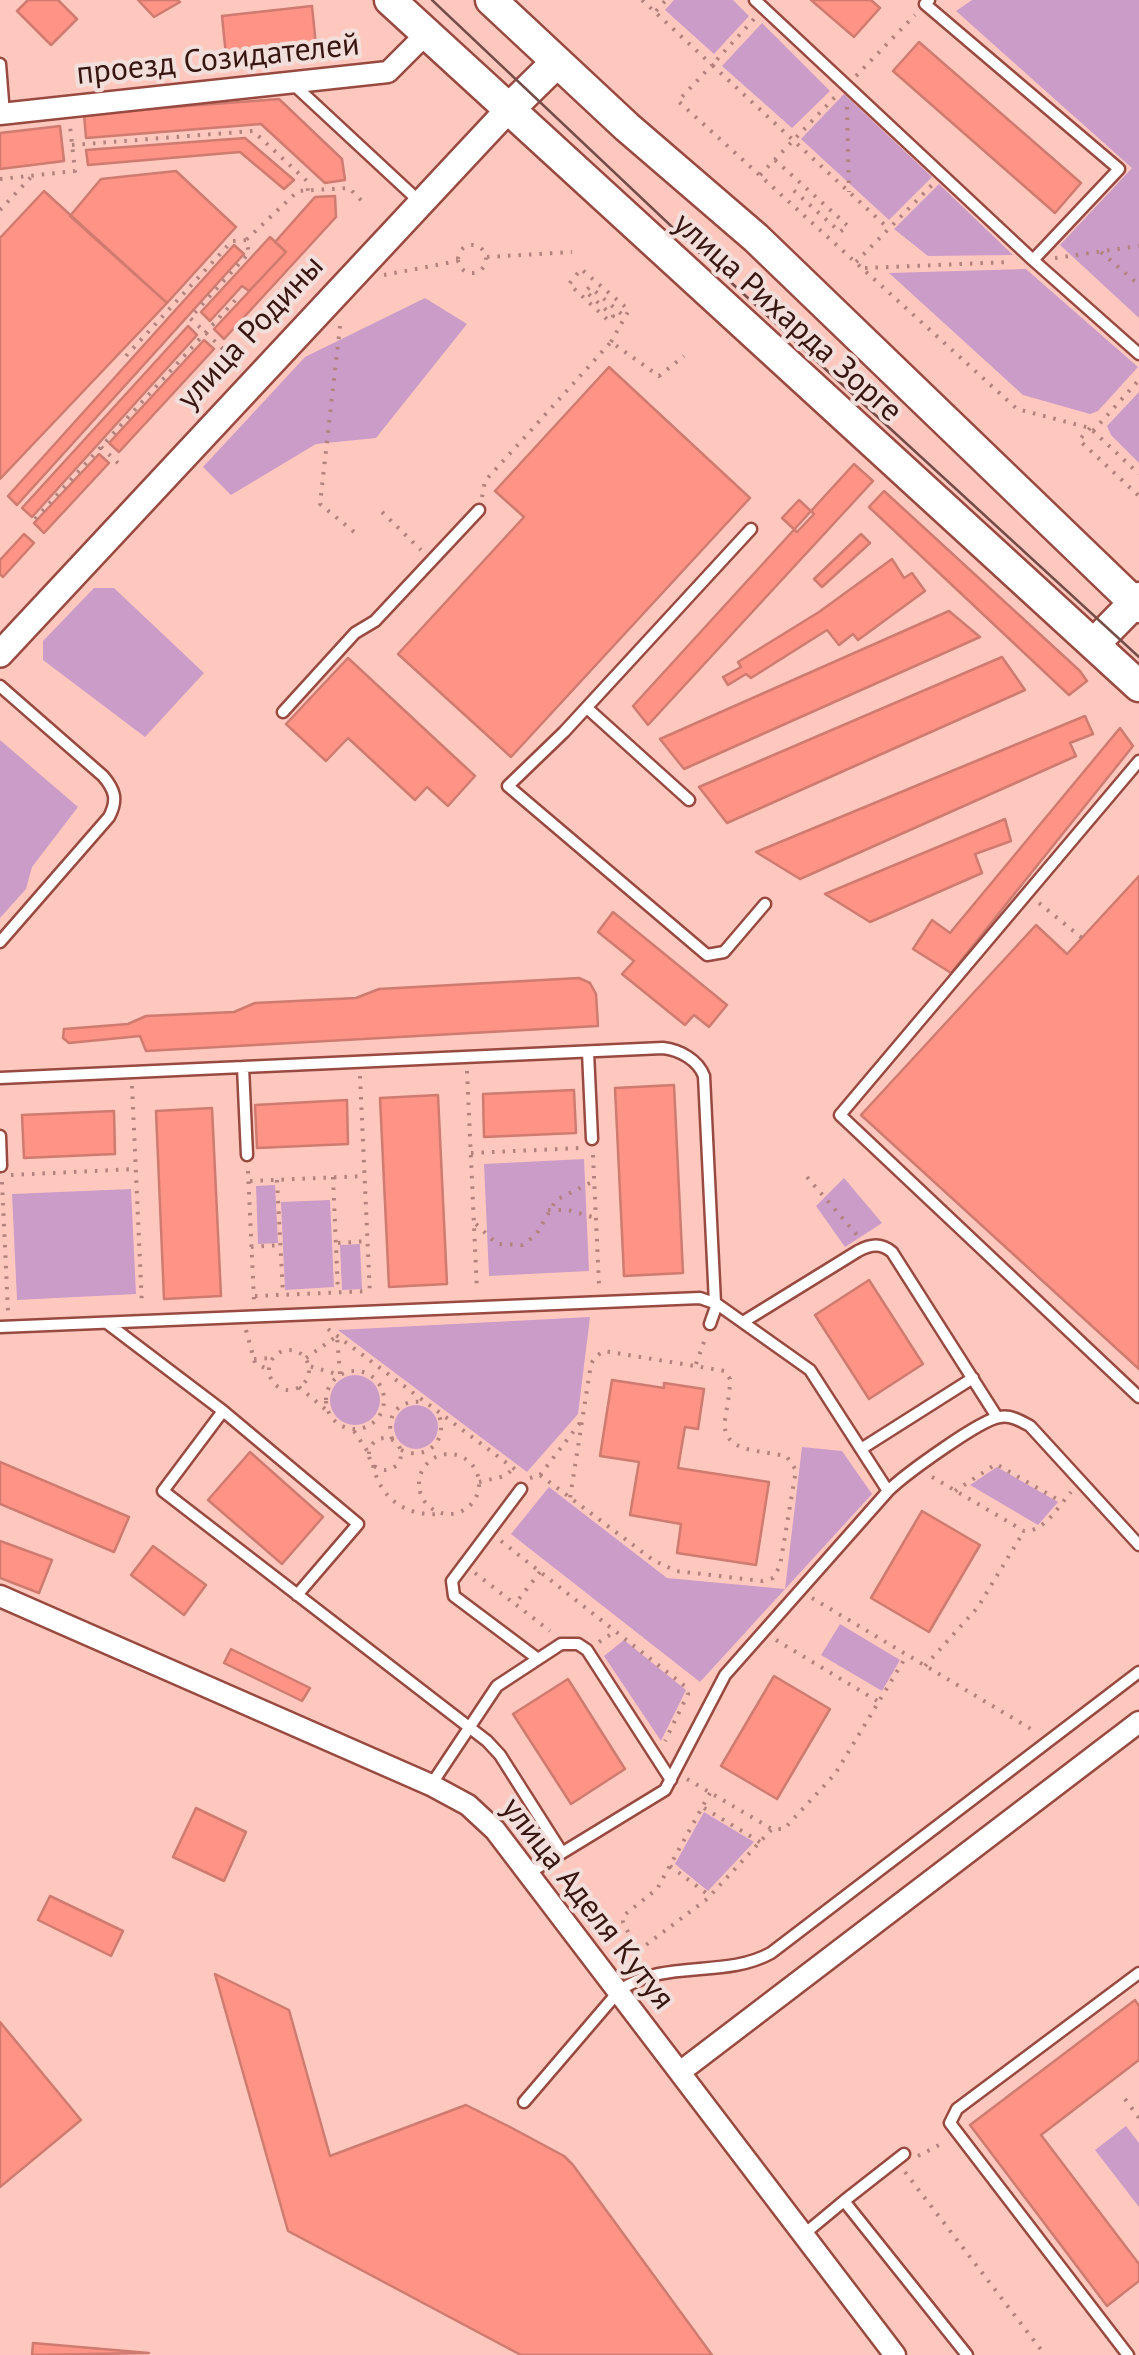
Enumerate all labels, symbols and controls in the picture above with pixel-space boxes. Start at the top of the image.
street label: проезд Созидателей [75,26,361,94]
street label: улица Рихарда Зорге [665,205,909,431]
street label: улица Родины [170,248,332,418]
street label: улица Аделя Кутуя [492,1790,682,2018]

